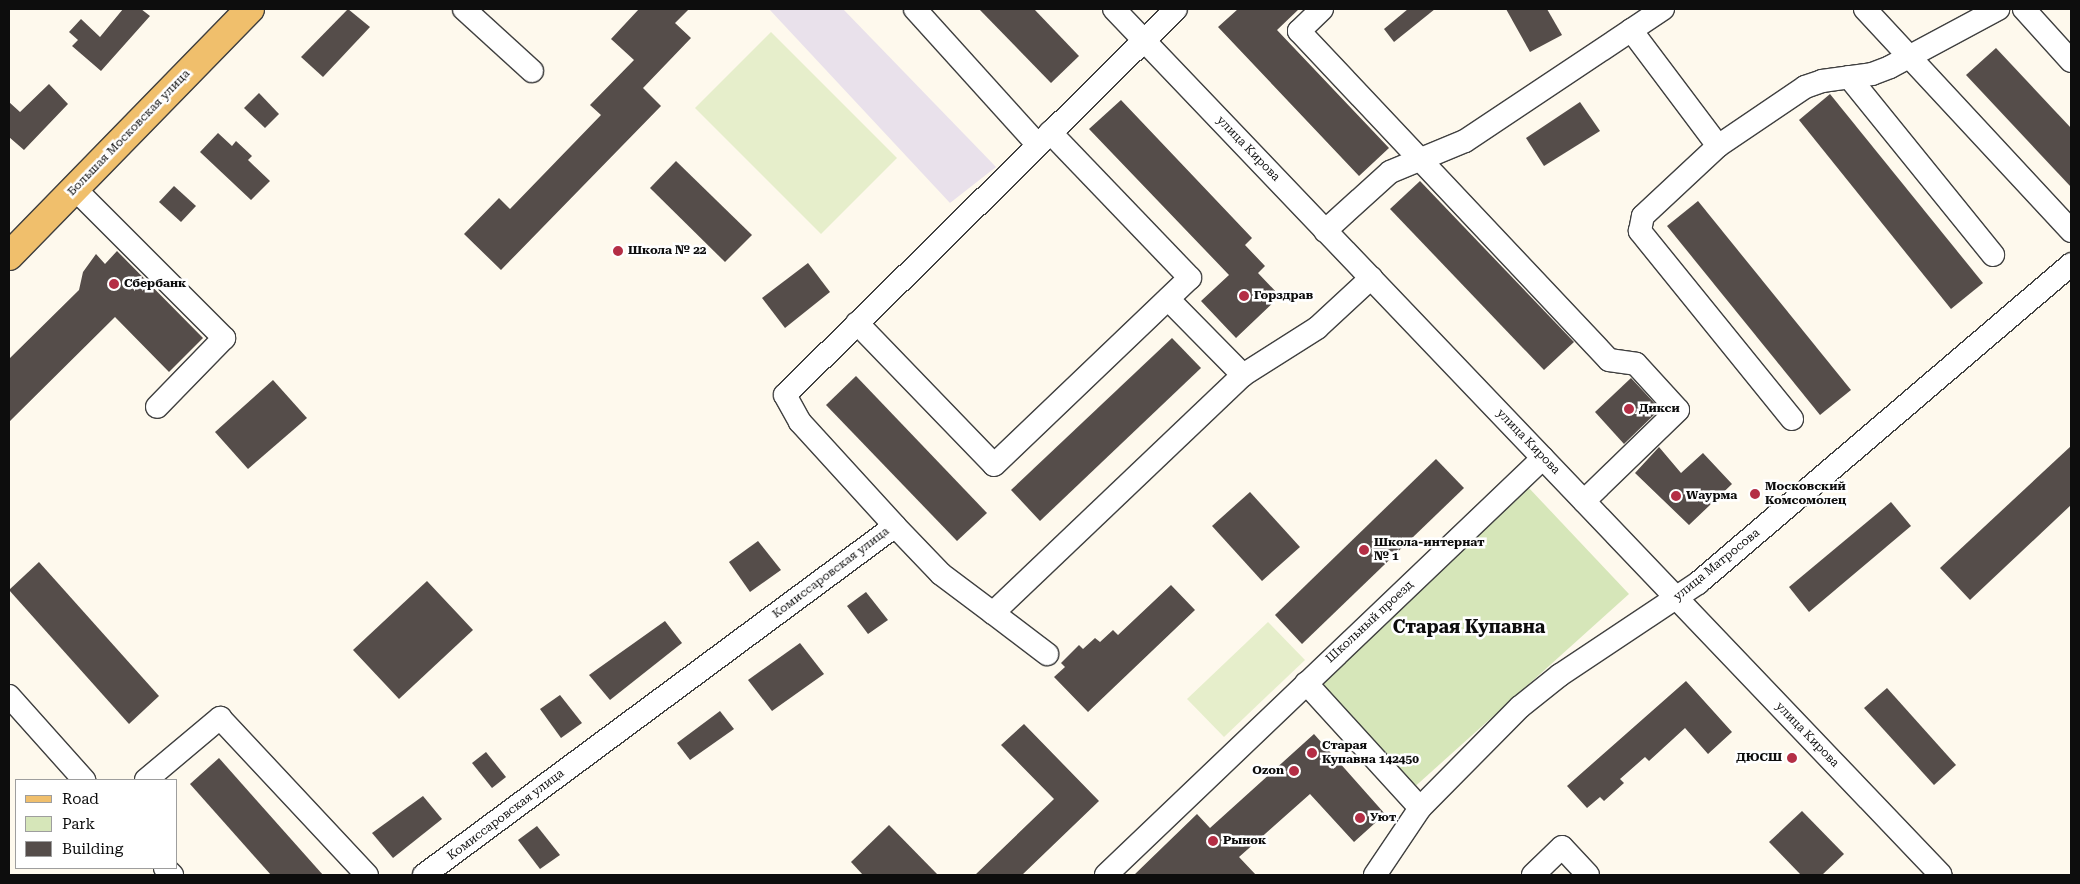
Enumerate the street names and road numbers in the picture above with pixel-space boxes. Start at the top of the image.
street label: Большая Московская улица [65,67,193,199]
street label: улица Кирова [1213,113,1283,185]
street label: улица Кирова [1493,406,1563,478]
street label: Комиссаровская улица [770,524,892,622]
street label: улица Матросова [1671,526,1763,604]
street label: Школьный проезд [1323,578,1417,666]
street label: улица Кирова [1772,699,1842,771]
street label: Комиссаровская улица [445,766,567,864]

